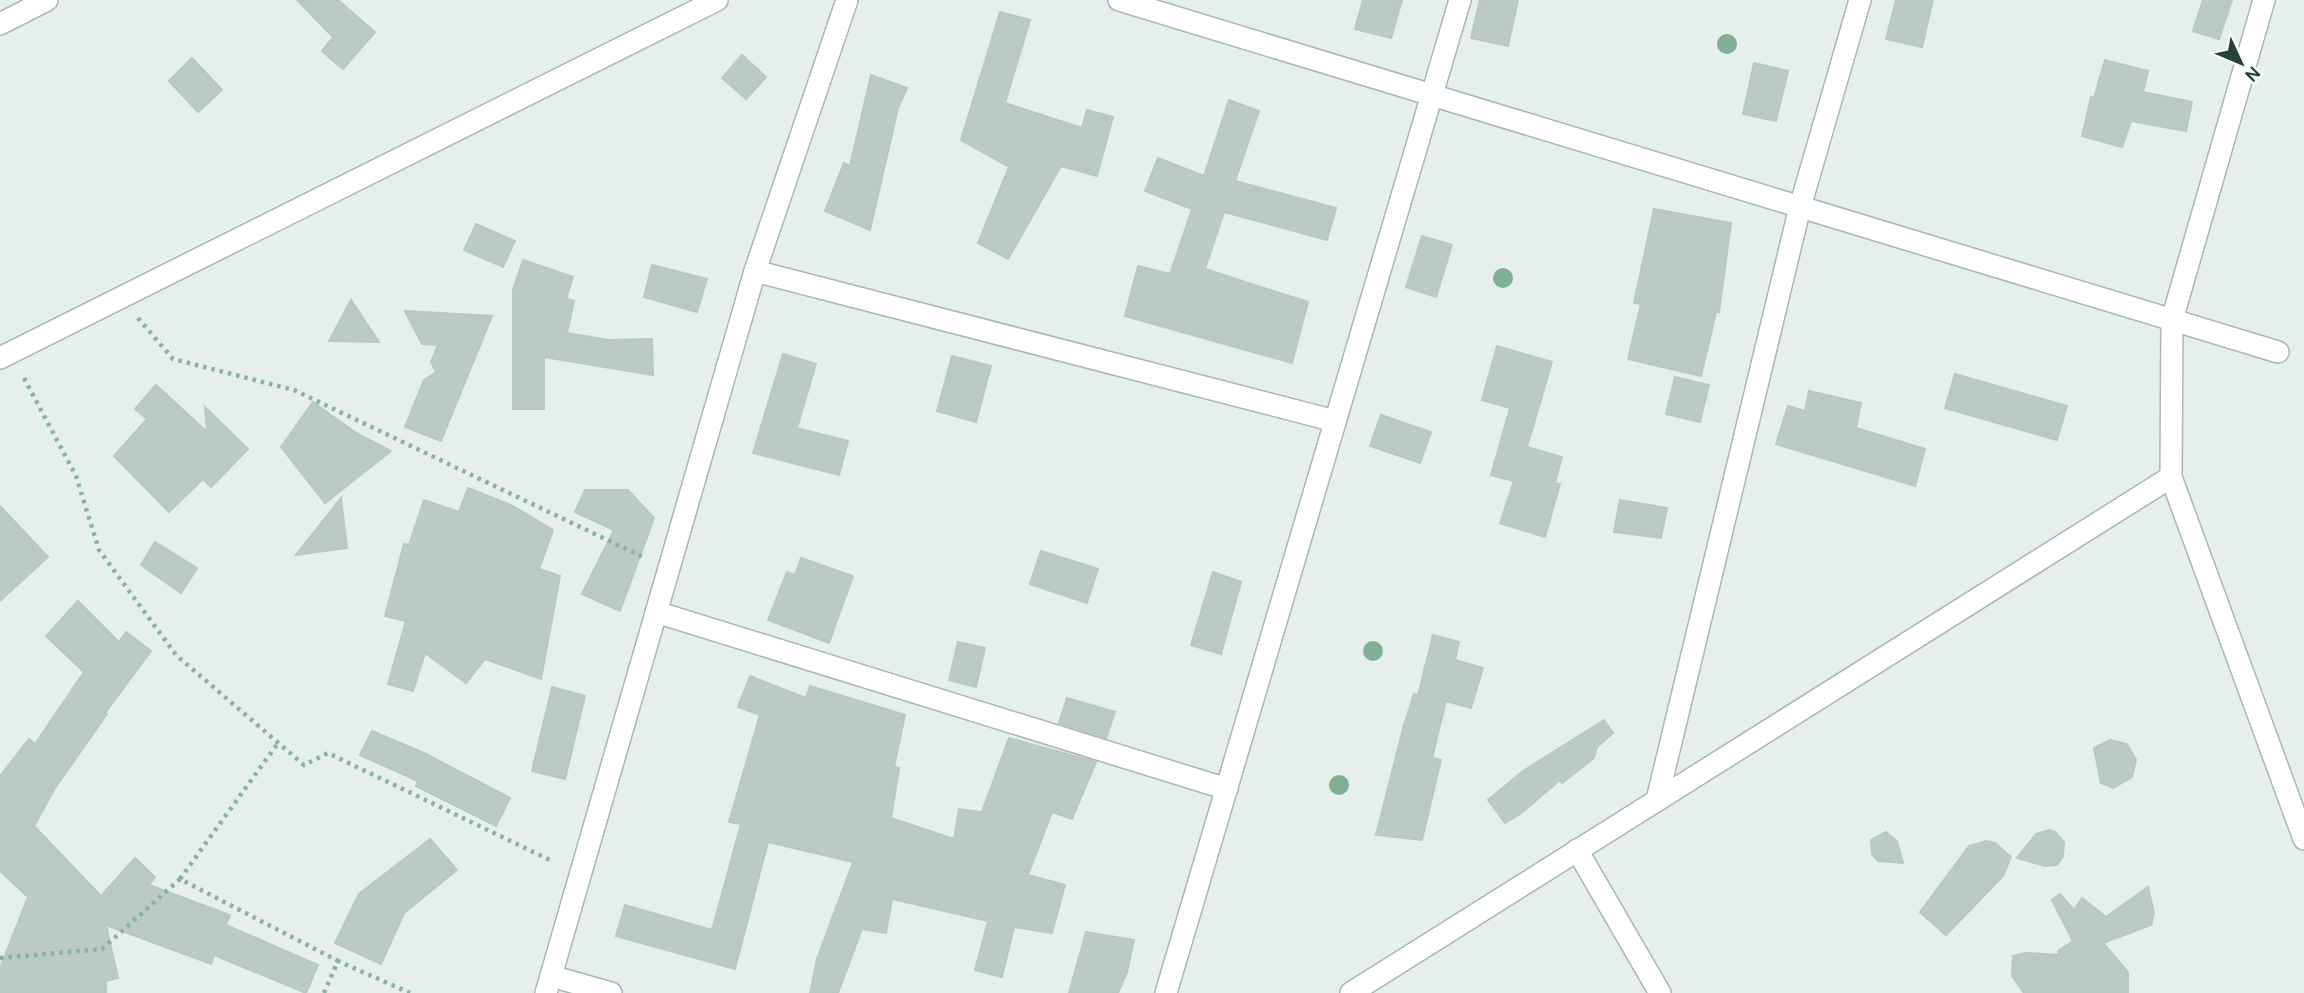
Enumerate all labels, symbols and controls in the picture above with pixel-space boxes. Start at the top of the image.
north arrow [2206,28,2276,98]
text: N [2240,62,2265,87]

